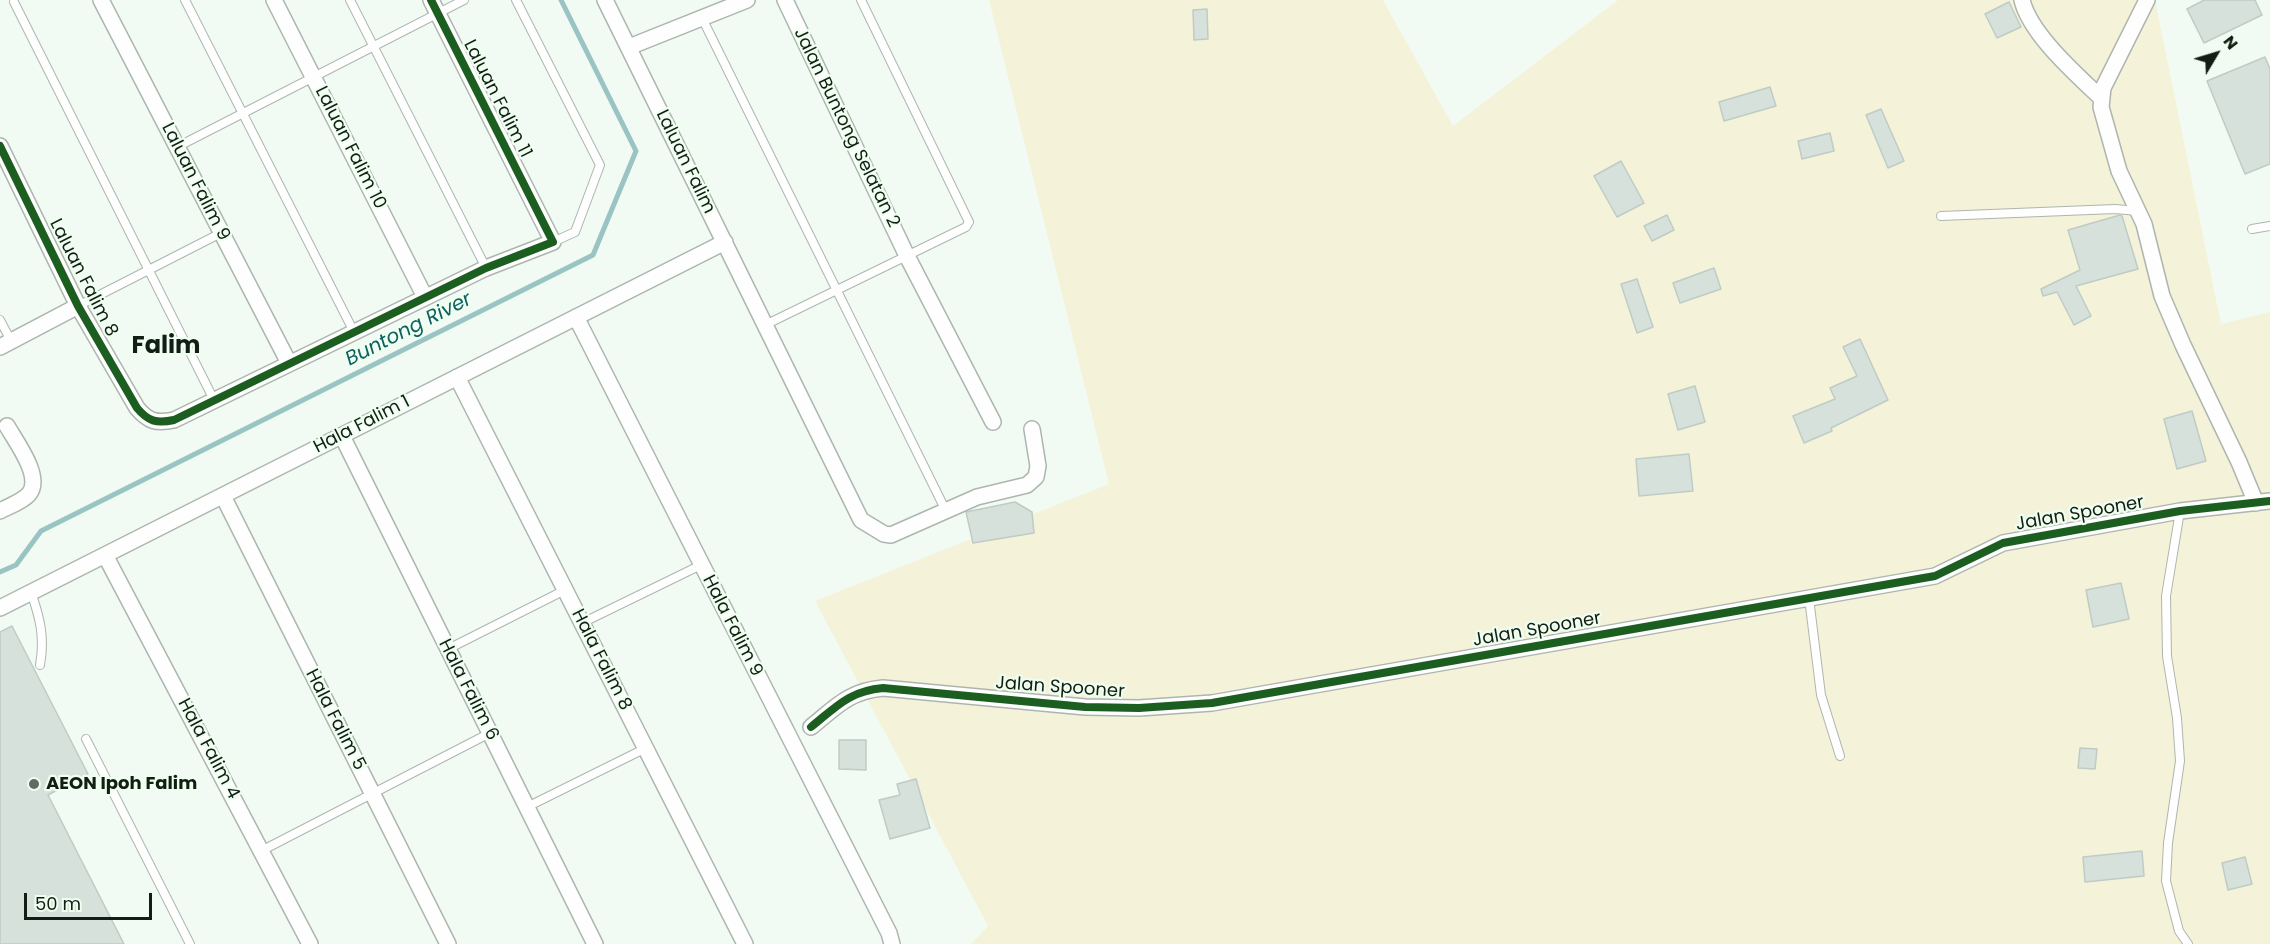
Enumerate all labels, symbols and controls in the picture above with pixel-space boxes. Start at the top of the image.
north arrow [2186,24,2246,84]
street label: Jalan Buntong Selatan 2 [788,25,904,231]
text: N [2218,31,2243,54]
street label: Laluan Falim 11 [458,36,536,162]
street label: Laluan Falim 10 [310,83,390,213]
street label: Laluan Falim [651,106,719,218]
street label: Laluan Falim 9 [156,120,234,244]
street label: Laluan Falim 8 [44,216,122,340]
water label: Buntong River [342,288,476,372]
district label: Falim [132,333,200,361]
street label: Hala Falim 1 [310,391,414,459]
street label: Jalan Spooner [2014,492,2146,536]
street label: Hala Falim 9 [697,572,767,680]
street label: Hala Falim 8 [566,606,636,714]
street label: Jalan Spooner [1471,608,1603,652]
street label: Hala Falim 6 [433,636,503,744]
street label: Hala Falim 5 [300,666,370,774]
street label: Jalan Spooner [995,673,1125,703]
street label: Hala Falim 4 [172,695,244,803]
place label: AEON Ipoh Falim [46,773,197,795]
marker: AEON Ipoh Falim [27,777,41,791]
scale bar [27,881,154,919]
text: 50 m [35,891,81,916]

